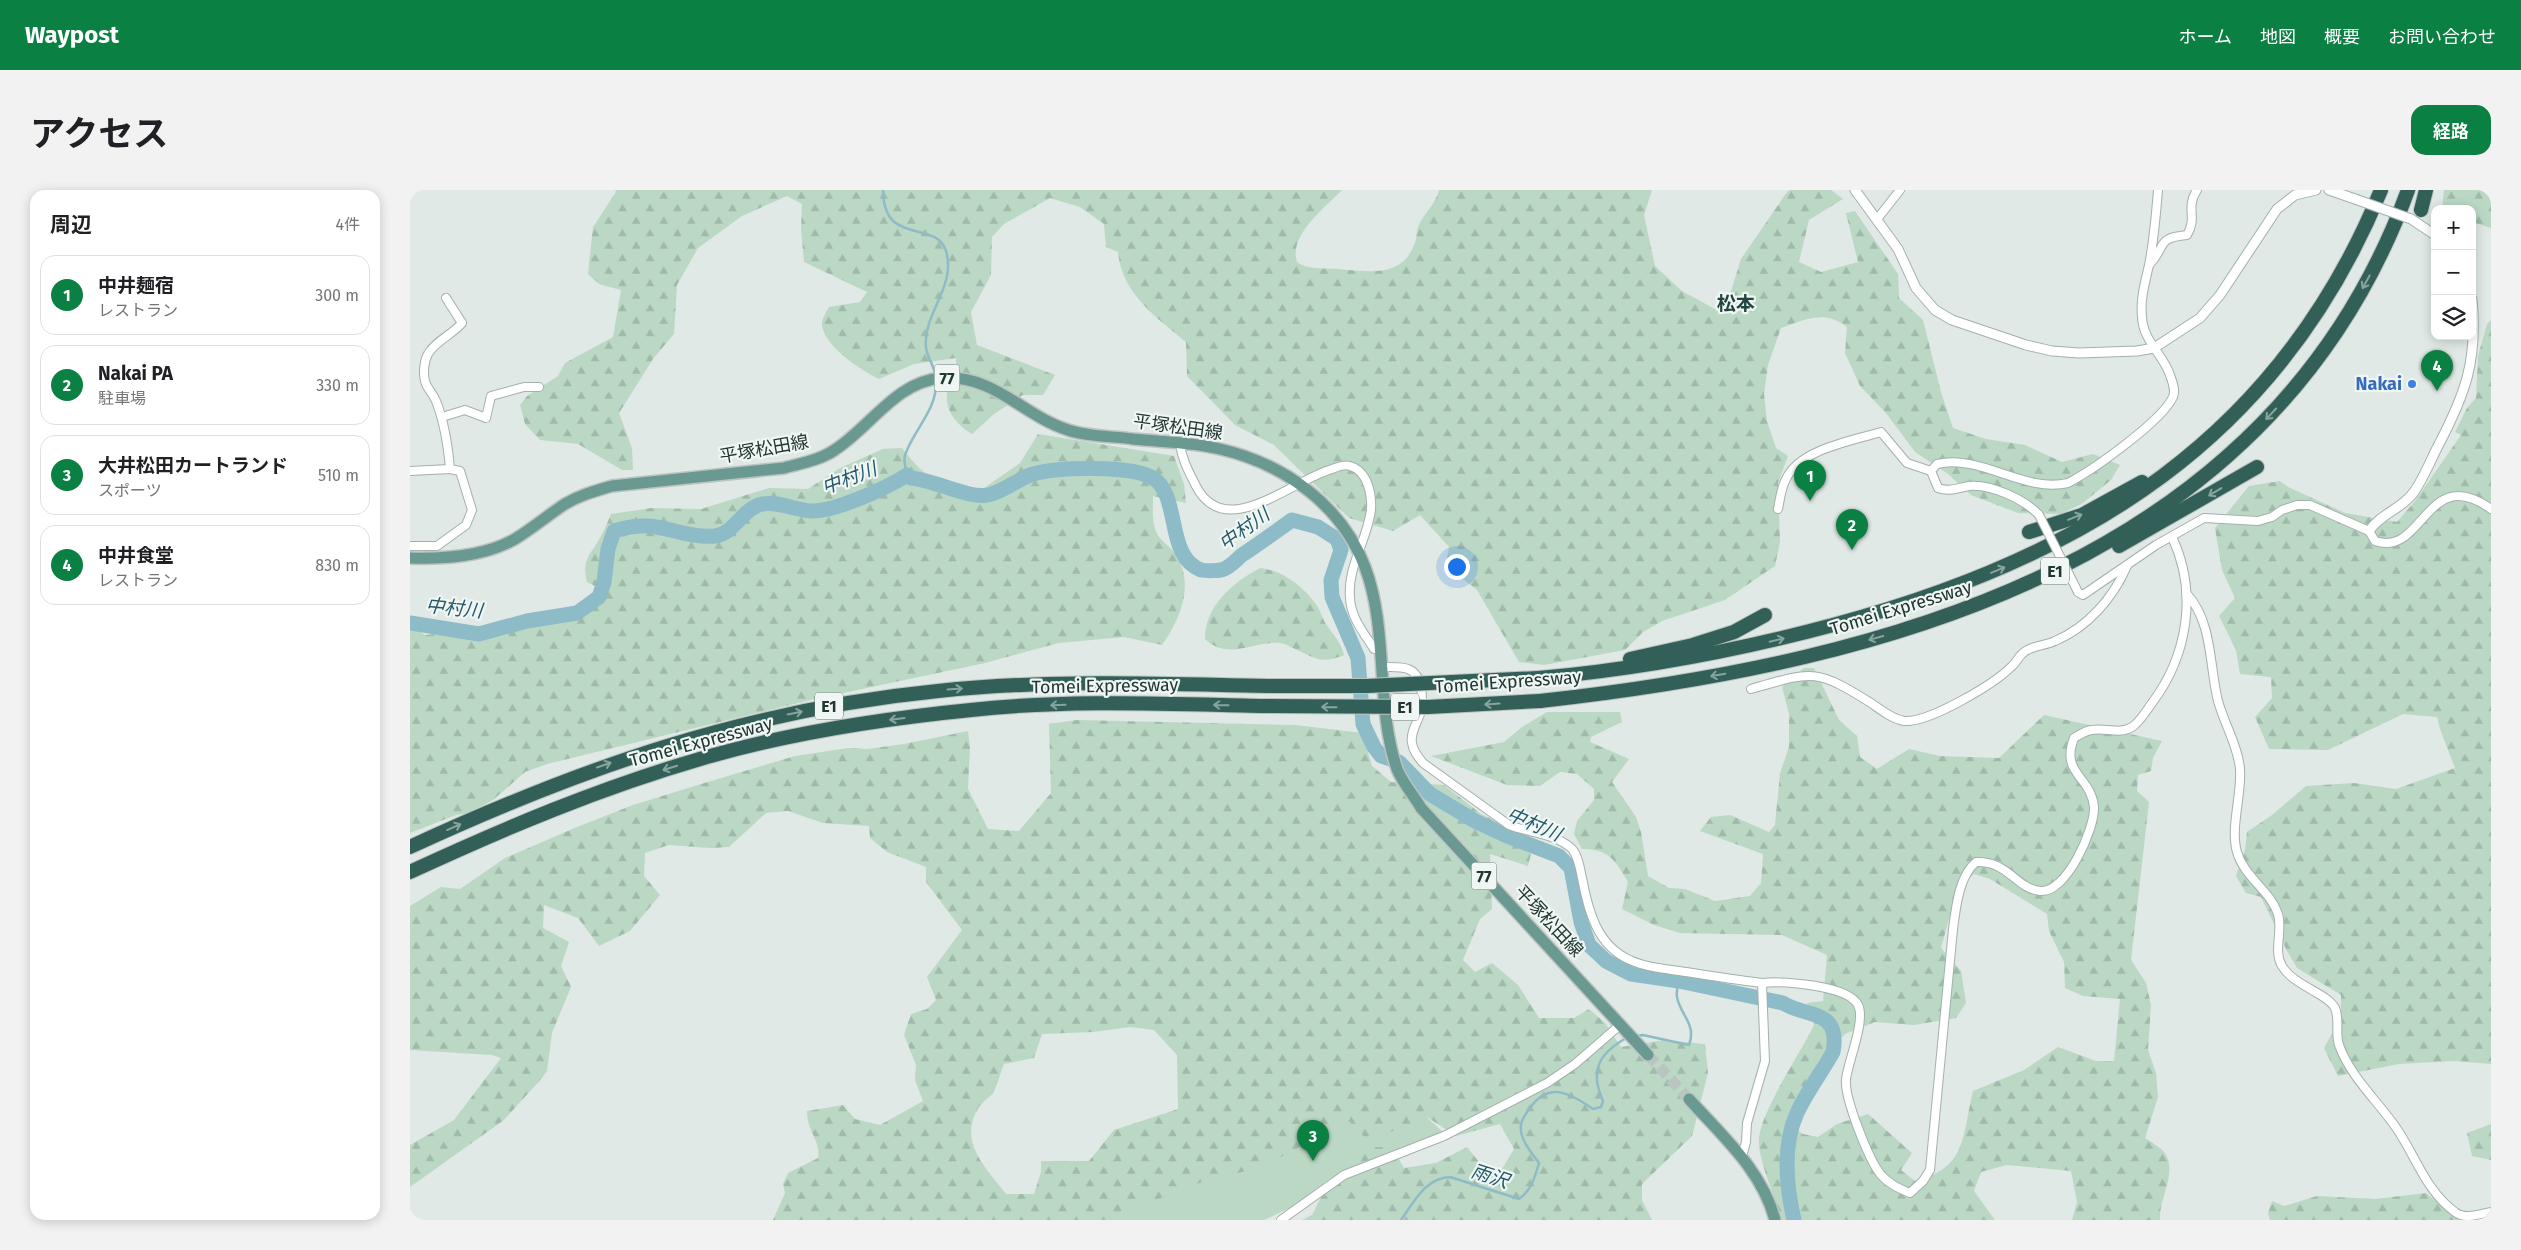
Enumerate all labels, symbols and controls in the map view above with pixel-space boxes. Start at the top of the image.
text: Waypost [25,21,119,49]
text: ホーム [2179,26,2232,48]
text: 地図 [2260,26,2296,48]
text: 概要 [2324,26,2360,48]
text: お問い合わせ [2388,26,2496,48]
button: 経路 [2411,105,2491,155]
text: アクセス [30,113,168,155]
map controls [2431,205,2476,340]
button: + [2431,205,2476,250]
text: 周辺 [50,212,92,238]
text: 4件 [335,215,360,234]
button: − [2431,250,2476,295]
text: 中井麺宿 [98,274,174,297]
one-way arrow [2361,275,2371,290]
text: 1 [63,286,71,305]
text: 300 m [315,286,359,305]
district label: 松本 [1717,292,1755,315]
button: layers [2431,295,2476,340]
text: レストラン [98,301,178,320]
pin: 4 [2421,350,2453,391]
text: Nakai PA [98,362,173,385]
road number: 77 [934,364,960,392]
place label: Nakai [2356,373,2402,395]
text: 2 [63,376,71,395]
text: 330 m [316,376,359,395]
marker: Nakai [2406,378,2418,390]
text: 駐車場 [98,389,146,408]
one-way arrow [2265,407,2277,420]
street label: 平塚松田線 [1132,410,1224,444]
street label: 平塚松田線 [718,430,810,468]
text: 大井松田カートランド [98,454,288,477]
water label: 中村川 [818,456,882,499]
pin: 1 [1794,460,1826,501]
text: 3 [63,466,71,485]
text: 510 m [318,466,359,485]
text: スポーツ [98,481,162,500]
one-way arrow [2209,487,2223,497]
water label: 中村川 [1214,502,1275,555]
pin: 2 [1836,509,1868,550]
one-way arrow [2067,512,2082,521]
text: 中井食堂 [98,544,174,567]
your location [1444,554,1470,580]
text: 4 [62,556,72,575]
text: 830 m [315,556,359,575]
road number: E1 [2041,558,2069,584]
one-way arrow [1990,565,2005,575]
text: レストラン [98,571,178,590]
street label: Tomei Expressway [1828,576,1975,640]
water label: 中村川 [424,594,486,623]
one-way arrow [1869,634,1885,643]
one-way arrow [1768,635,1784,644]
street label: Tomei Expressway [1434,666,1582,698]
one-way arrow [1711,671,1727,681]
street label: Tomei Expressway [1031,674,1179,698]
one-way arrow [947,685,963,694]
road number: E1 [815,692,843,720]
road number: E1 [1391,694,1419,720]
one-way arrow [1051,700,1067,710]
one-way arrow [1213,700,1229,710]
one-way arrow [1484,700,1500,709]
one-way arrow [1322,702,1338,712]
one-way arrow [786,707,802,717]
street label: Tomei Expressway [627,712,775,772]
one-way arrow [889,714,905,724]
one-way arrow [596,760,612,769]
one-way arrow [662,764,678,774]
water label: 中村川 [1503,802,1567,847]
one-way arrow [446,822,461,832]
road number: 77 [1472,862,1496,889]
street label: 平塚松田線 [1510,881,1588,961]
pin: 3 [1297,1120,1329,1161]
water label: 雨沢 [1468,1159,1514,1194]

